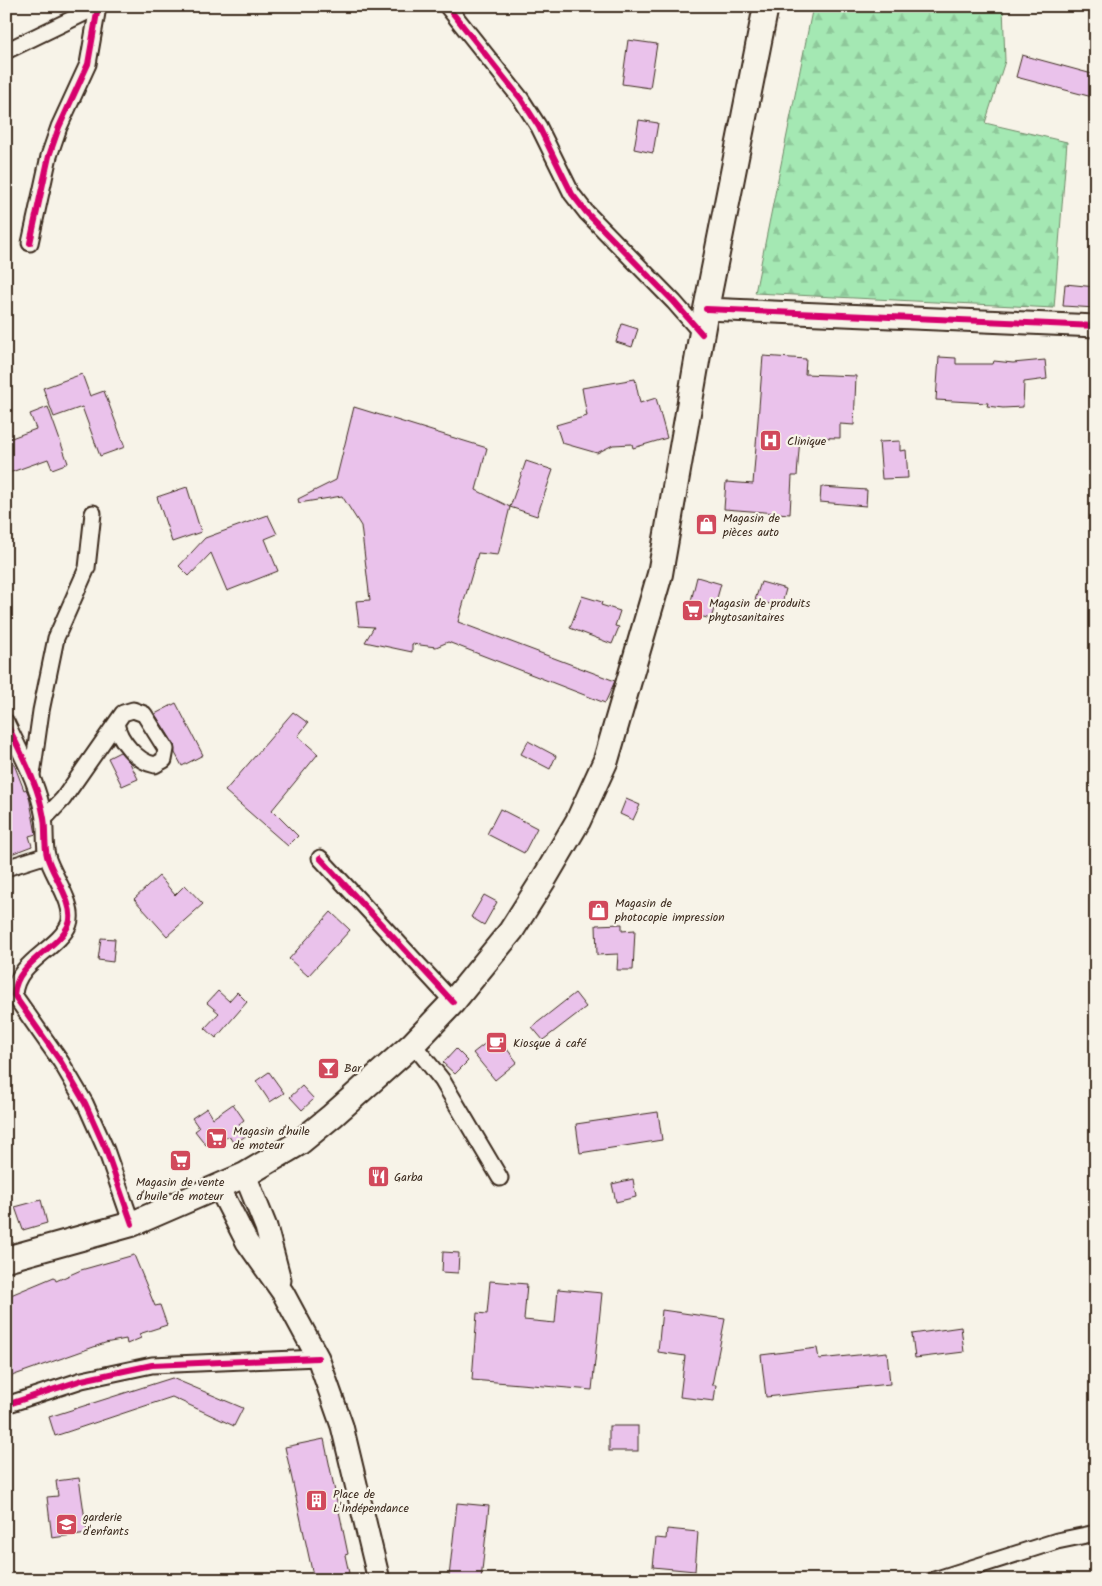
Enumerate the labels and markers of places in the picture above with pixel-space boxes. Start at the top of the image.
hospital icon: Clinique [759,429,783,453]
place label: Clinique [787,432,827,451]
place label: Magasin de pièces auto [722,509,781,542]
shop icon: Magasin de pièces auto [695,513,719,537]
place label: Magasin de produits phytosanitaires [708,594,810,627]
supermarket icon: Magasin de produits phytosanitaires [681,598,705,622]
place label: Magasin de photocopie impression [614,894,725,927]
shop icon: Magasin de photocopie impression [587,898,611,922]
cafe icon: Kiosque à café [485,1031,509,1055]
place label: Kiosque à café [513,1034,587,1053]
bar icon: Bar [316,1056,340,1080]
place label: Bar [344,1059,362,1078]
place label: Magasin d'huile de moteur [233,1122,310,1155]
supermarket icon: Magasin d'huile de moteur [205,1126,229,1150]
supermarket icon: Magasin de vente d'huile de moteur [168,1149,192,1173]
restaurant icon: Garba [366,1165,390,1189]
place label: Garba [394,1168,423,1187]
place label: Magasin de vente d'huile de moteur [136,1173,225,1206]
place label: Place de L'Indépendance [333,1485,410,1518]
building icon: Place de L'Indépendance [305,1489,329,1513]
place label: garderie d'enfants [82,1508,129,1541]
school or university icon: garderie d'enfants [55,1512,79,1536]

